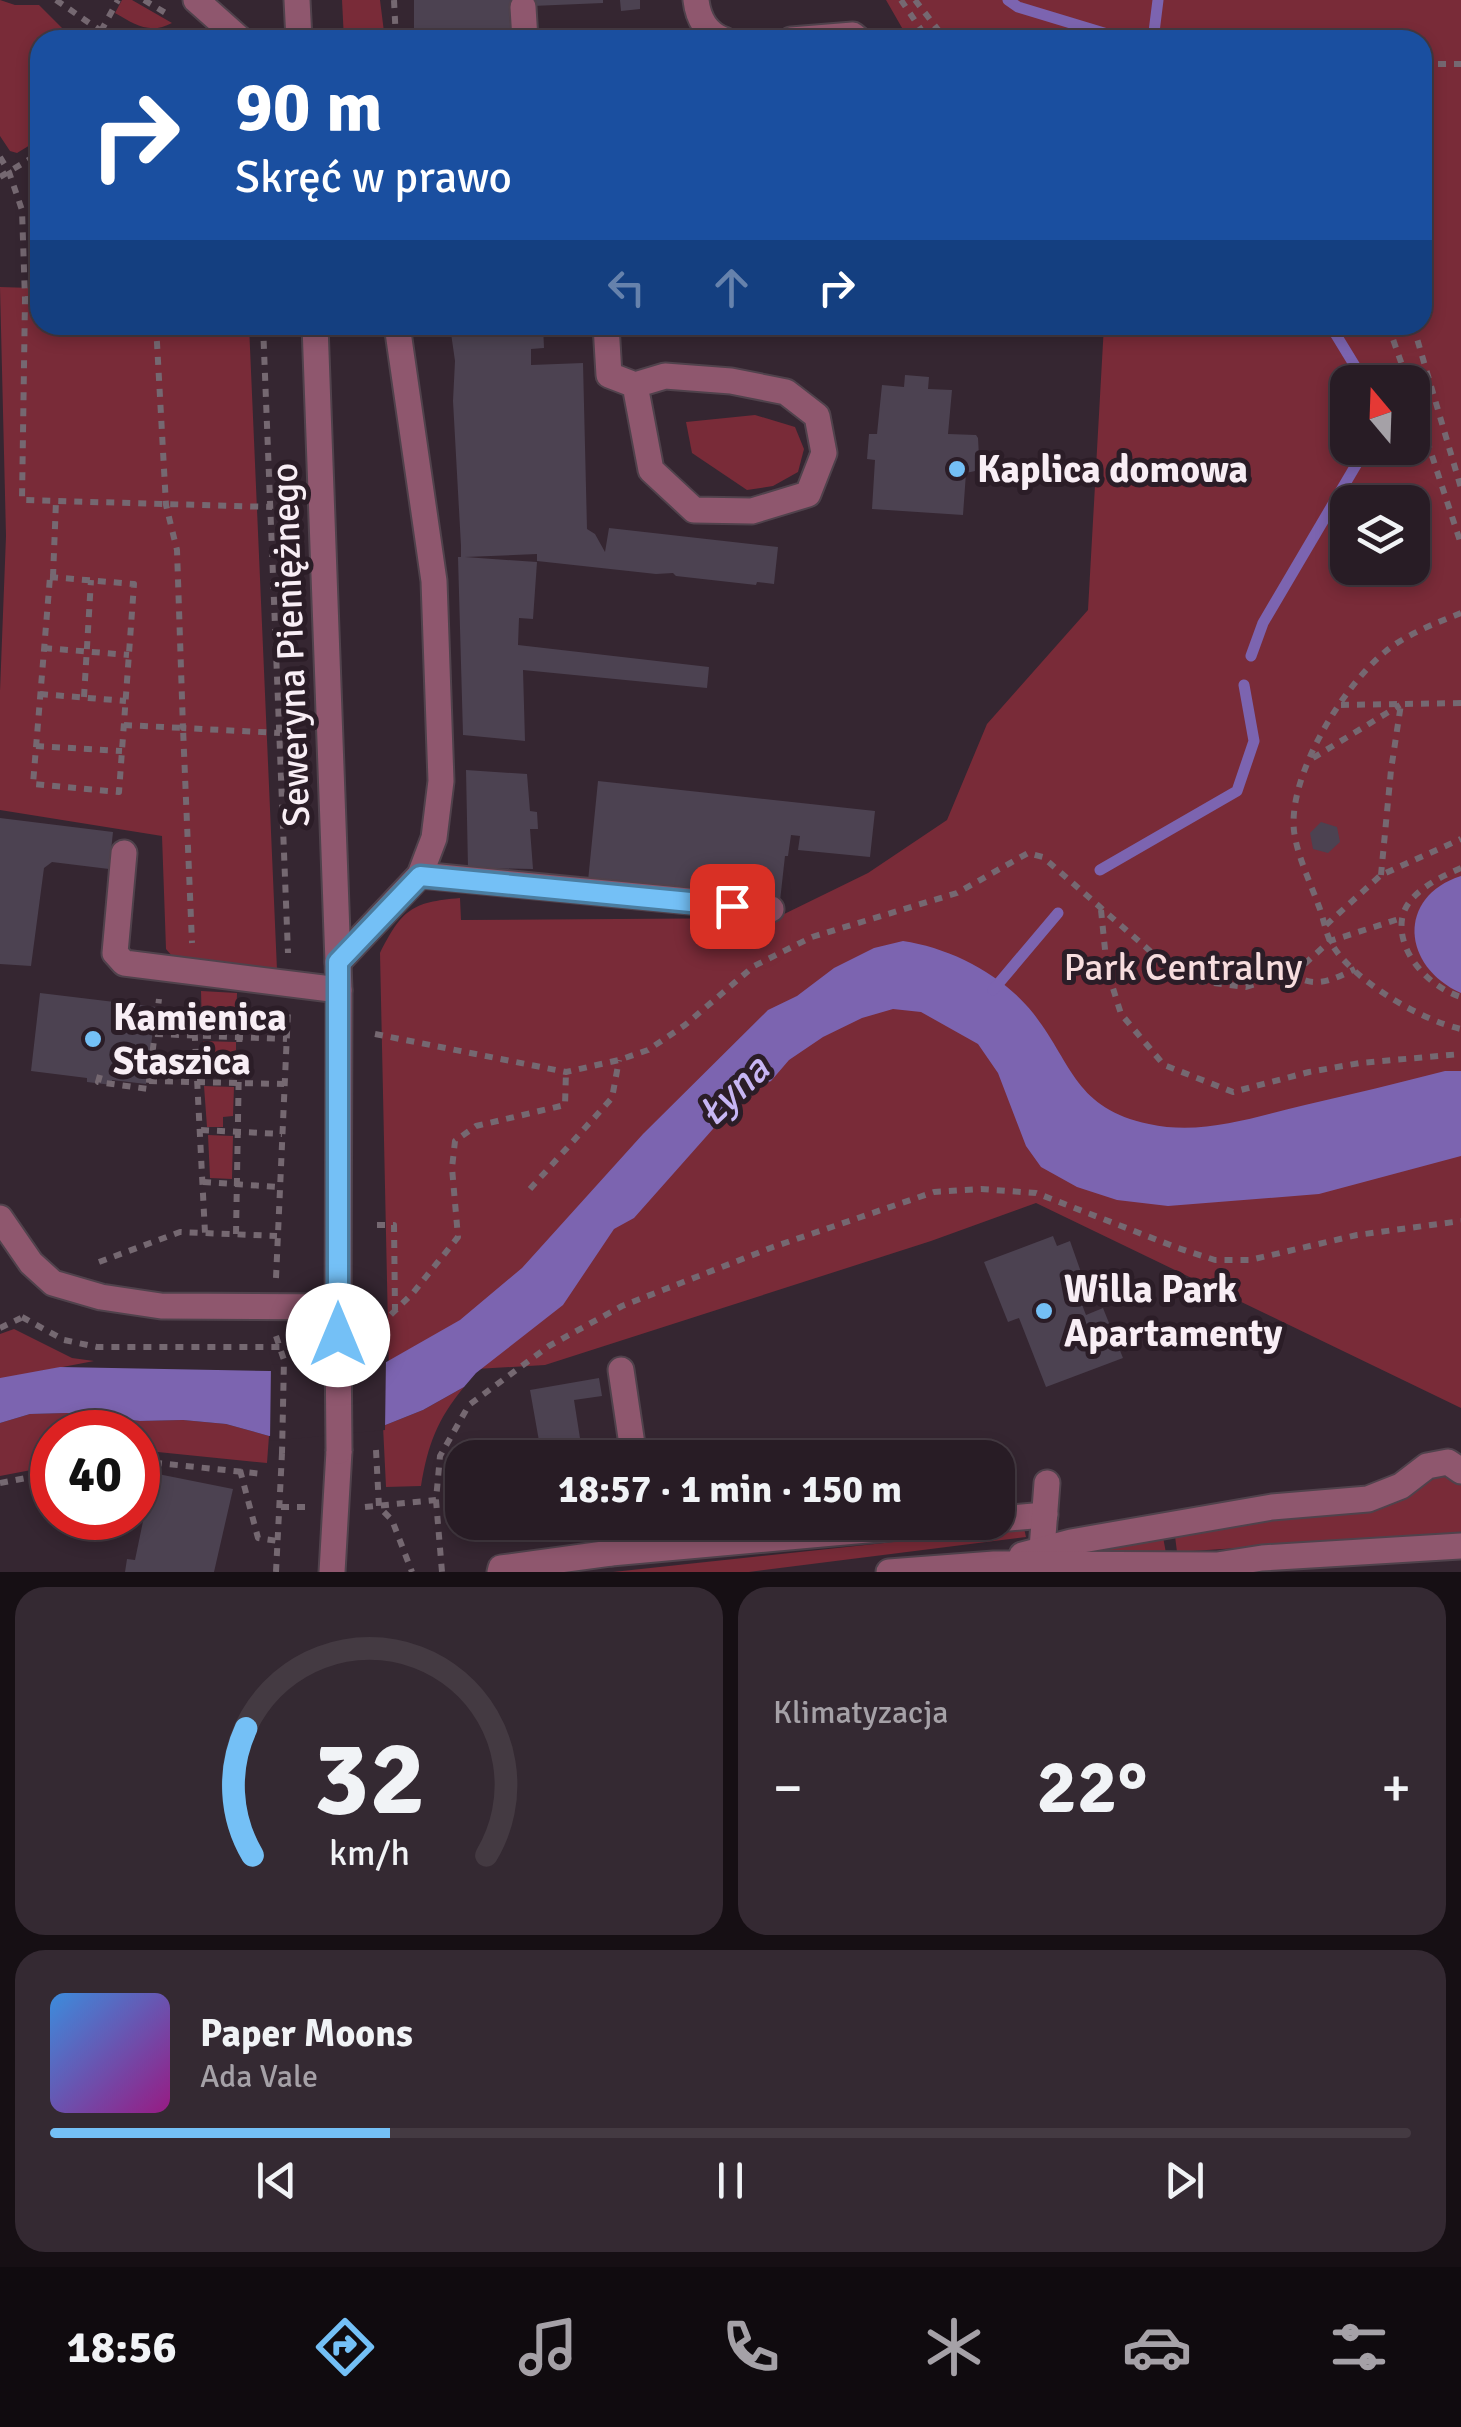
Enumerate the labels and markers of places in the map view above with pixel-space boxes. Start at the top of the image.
place label: Kaplica domowa [977,446,1248,493]
marker: Kaplica domowa [946,458,968,480]
pin [690,864,775,949]
place label: Kamienica Staszica [113,994,287,1085]
marker: Kamienica Staszica [82,1028,104,1050]
place label: Willa Park Apartamenty [1064,1266,1282,1357]
marker: Willa Park Apartamenty [1033,1300,1055,1322]

